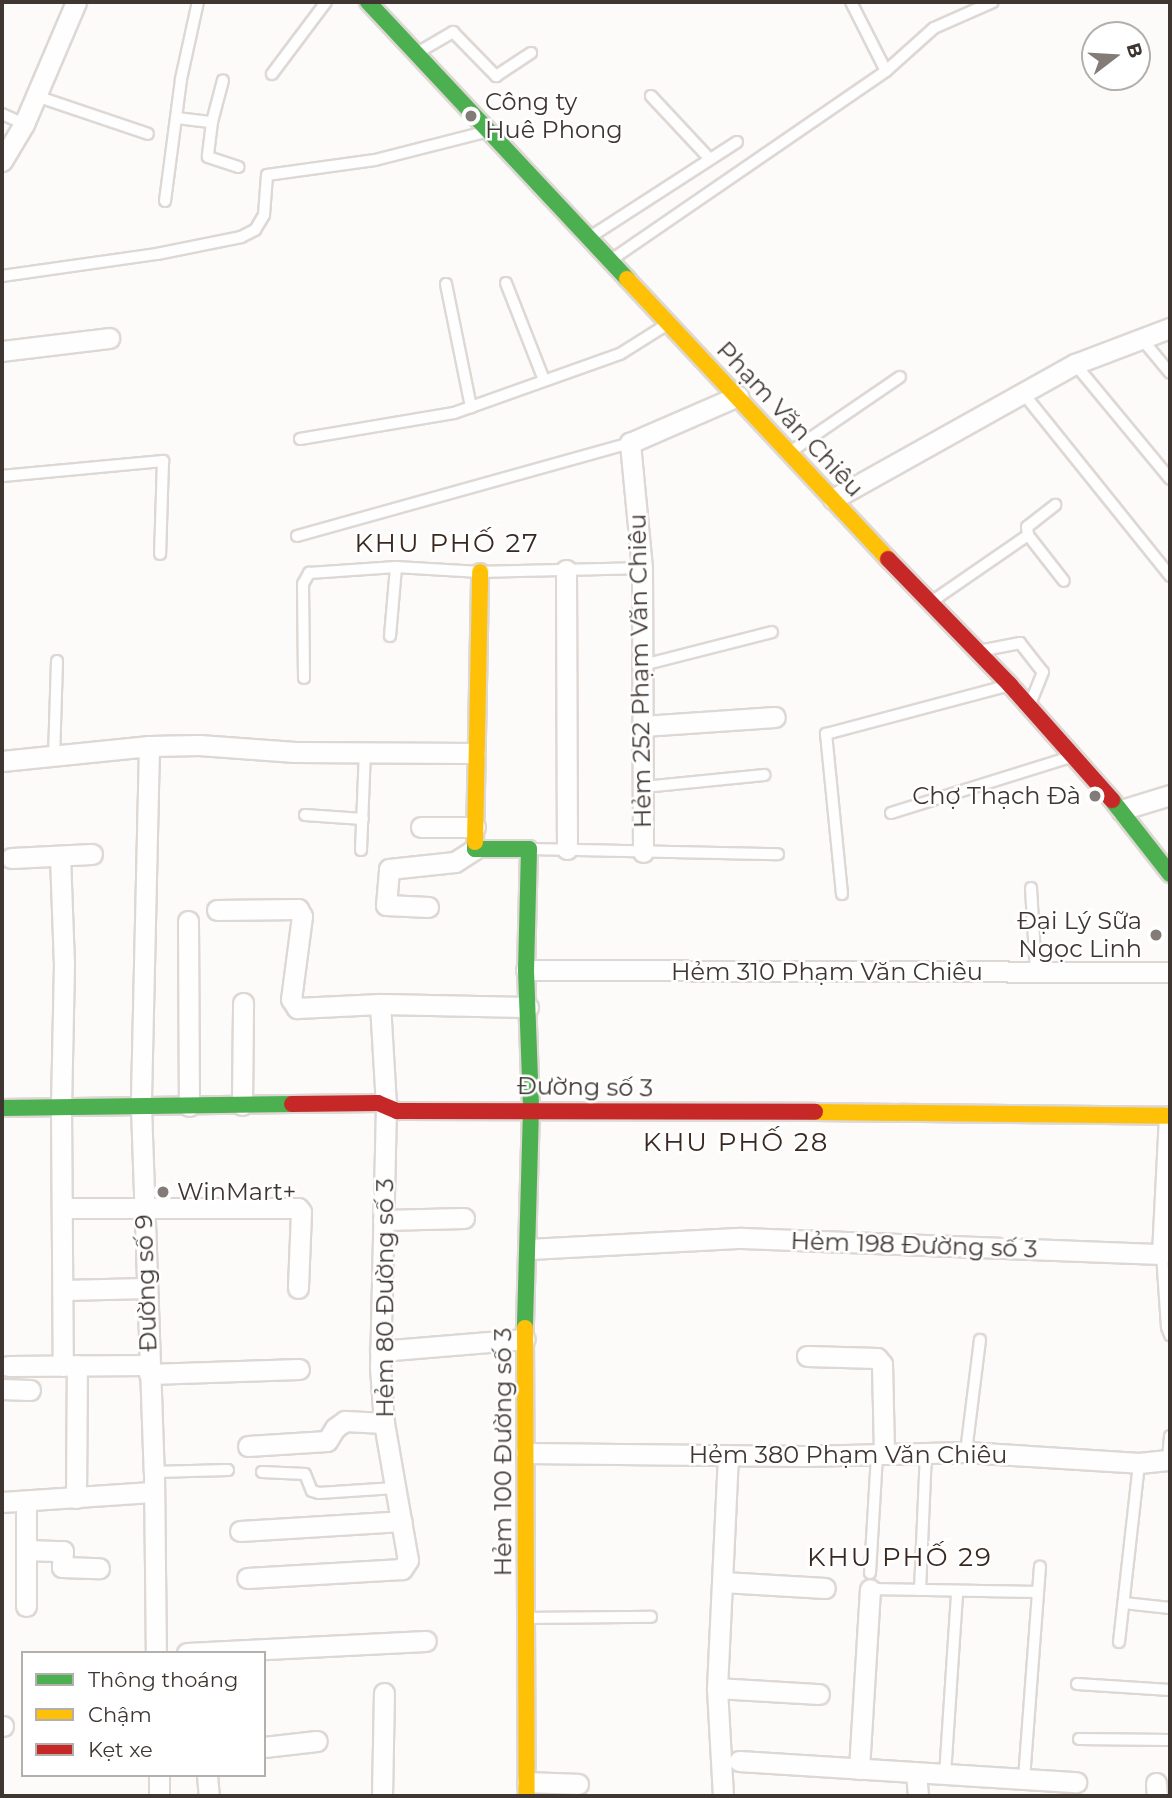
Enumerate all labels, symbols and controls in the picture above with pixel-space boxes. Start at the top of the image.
north arrow [1081,21,1151,91]
text: B [1122,40,1148,61]
place label: Công ty Huê Phong [485,88,623,144]
marker: Công ty Huê Phong [463,108,479,124]
street label: Phạm Văn Chiêu [711,335,869,503]
street label: Hẻm 252 Phạm Văn Chiêu [623,513,657,829]
district label: KHU PHỐ 27 [356,528,538,560]
place label: Chợ Thạch Đà [912,782,1081,810]
marker: Chợ Thạch Đà [1087,788,1103,804]
place label: Đại Lý Sữa Ngọc Linh [1017,907,1142,963]
marker: Đại Lý Sữa Ngọc Linh [1148,927,1164,943]
street label: Hẻm 310 Phạm Văn Chiêu [671,958,983,986]
street label: Đường số 3 [517,1071,653,1103]
district label: KHU PHỐ 28 [644,1127,828,1159]
place label: WinMart+ [177,1178,296,1206]
street label: Hẻm 80 Đường số 3 [371,1178,399,1418]
marker: WinMart+ [155,1184,171,1200]
street label: Đường số 9 [129,1214,163,1352]
street label: Hẻm 198 Đường số 3 [790,1226,1038,1264]
street label: Hẻm 100 Đường số 3 [489,1328,517,1576]
street label: Hẻm 380 Phạm Văn Chiêu [689,1441,1007,1469]
district label: KHU PHỐ 29 [808,1542,992,1574]
legend [21,1651,266,1777]
text: Thông thoáng [88,1667,238,1692]
text: Chậm [88,1702,152,1727]
text: Kẹt xe [88,1737,153,1762]

